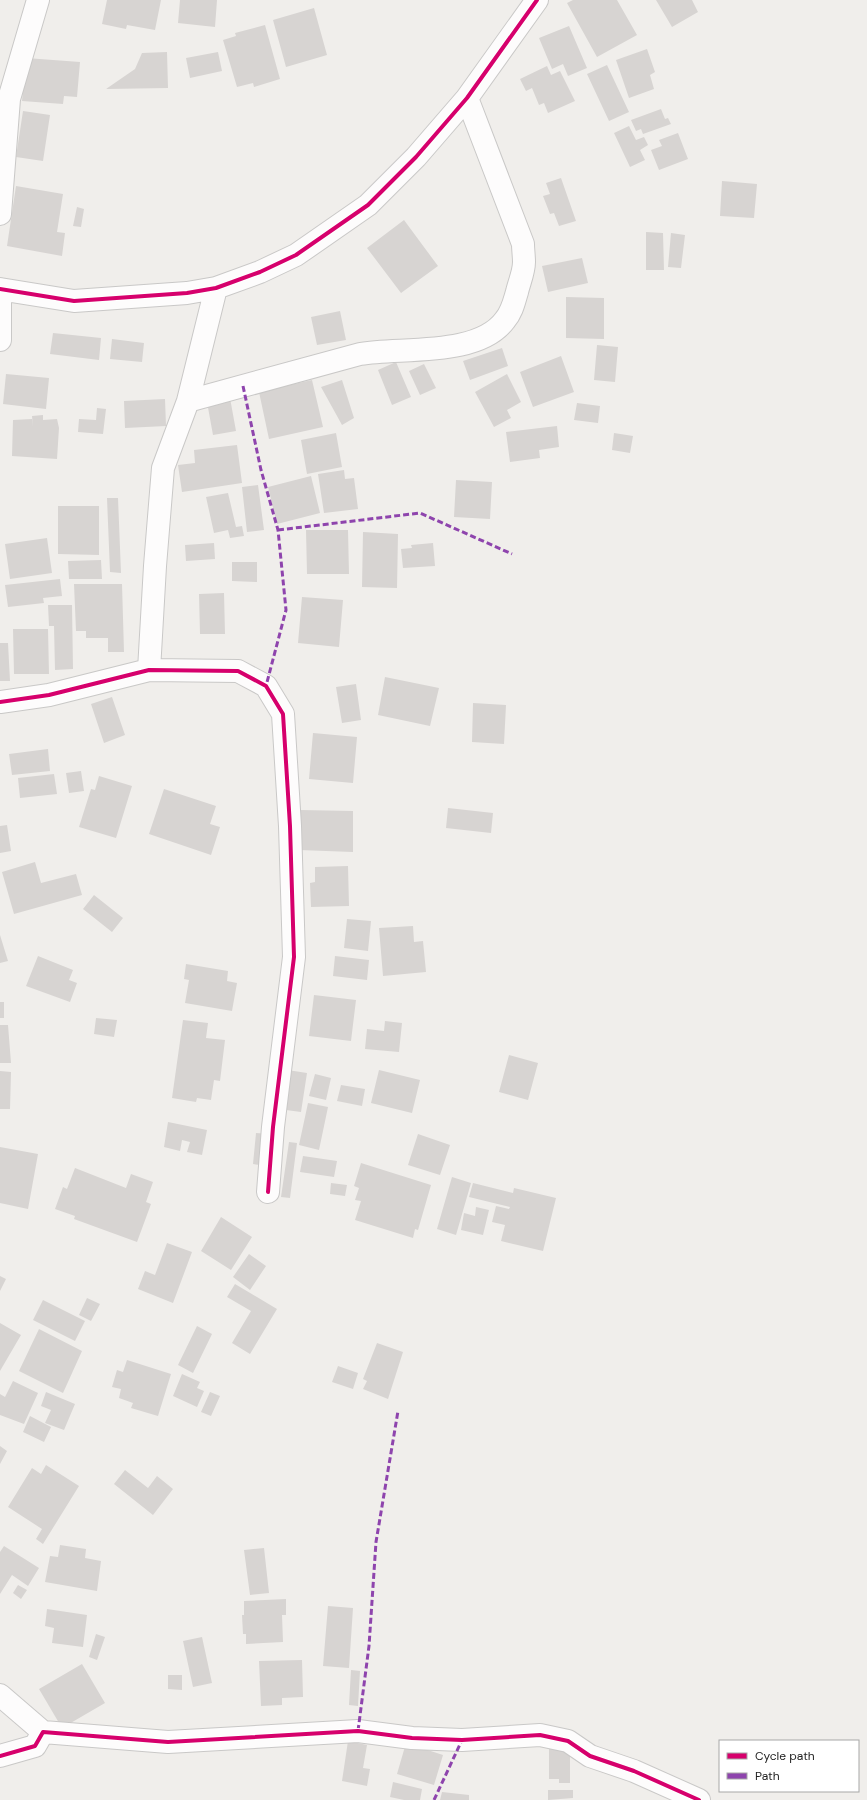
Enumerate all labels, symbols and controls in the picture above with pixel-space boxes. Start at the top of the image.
legend [719,1740,859,1792]
text: Cycle path [755,1748,815,1764]
text: Path [755,1768,780,1784]

